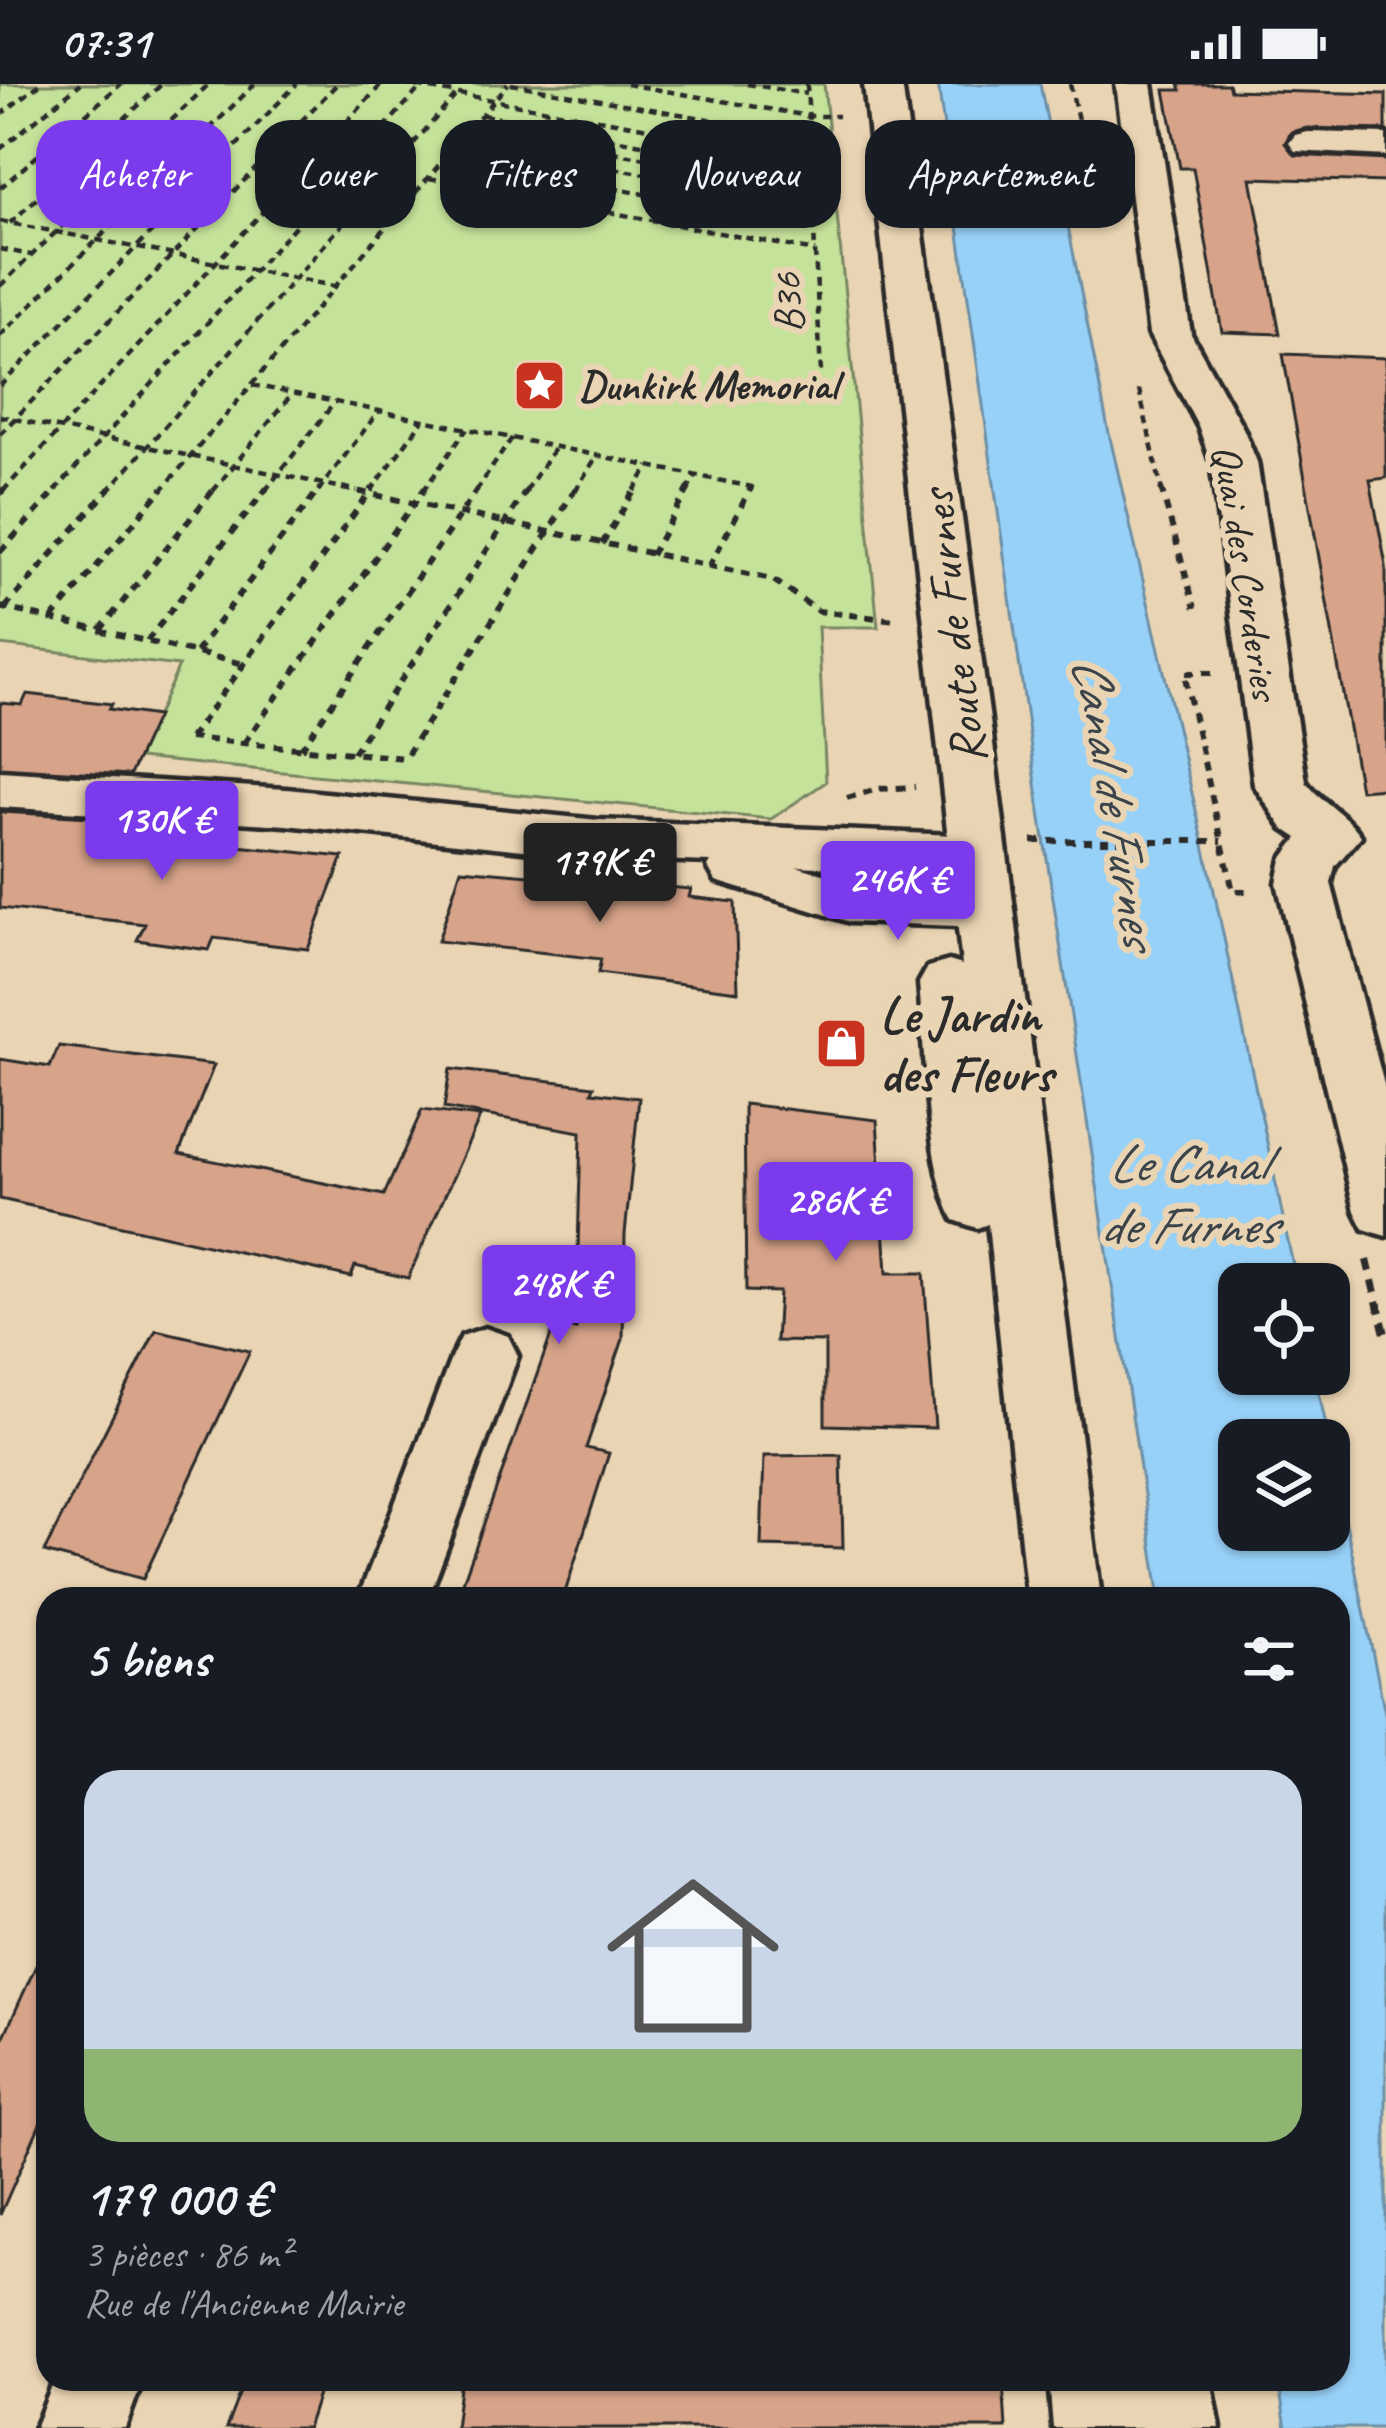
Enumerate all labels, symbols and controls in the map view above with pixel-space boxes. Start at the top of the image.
text: 07:31 [60,14,150,71]
chip: Acheter [36,120,231,228]
chip: Louer [255,120,416,228]
chip: Filtres [440,120,616,228]
chip: Nouveau [640,120,841,228]
chip: Appartement [865,120,1135,228]
street label: B36 [760,271,816,334]
place icon: Dunkirk Memorial [512,357,568,413]
place label: Dunkirk Memorial [579,359,846,412]
street label: Quai des Corderies [1200,441,1293,707]
street label: Route de Furnes [903,483,1001,768]
water label: Canal de Furnes [1057,651,1176,960]
pin: 130K € [64,781,260,883]
text: 130K € [112,795,212,844]
pin: 179K € [502,823,698,925]
text: 179K € [551,837,649,886]
pin: 246K € [800,841,996,943]
text: 246K € [848,855,948,904]
place label: Le Jardin des Fleurs [880,983,1058,1106]
shop icon: Le Jardin des Fleurs [813,1016,869,1072]
water label: Le Canal de Furnes [1099,1129,1285,1259]
pin: 286K € [738,1162,934,1264]
text: 286K € [786,1176,886,1225]
pin: 248K € [461,1245,657,1347]
text: 248K € [509,1259,609,1308]
map controls [1218,1263,1350,1551]
button: locate [1218,1263,1350,1395]
button: layers [1218,1419,1350,1551]
icon: filters [1236,1626,1302,1692]
text: 5 biens [84,1627,209,1691]
icon: home [585,1848,801,2064]
text: 179 000 € [84,2166,269,2230]
text: 3 pièces · 86 m² [84,2230,291,2279]
text: Rue de l'Ancienne Mairie [84,2279,403,2328]

